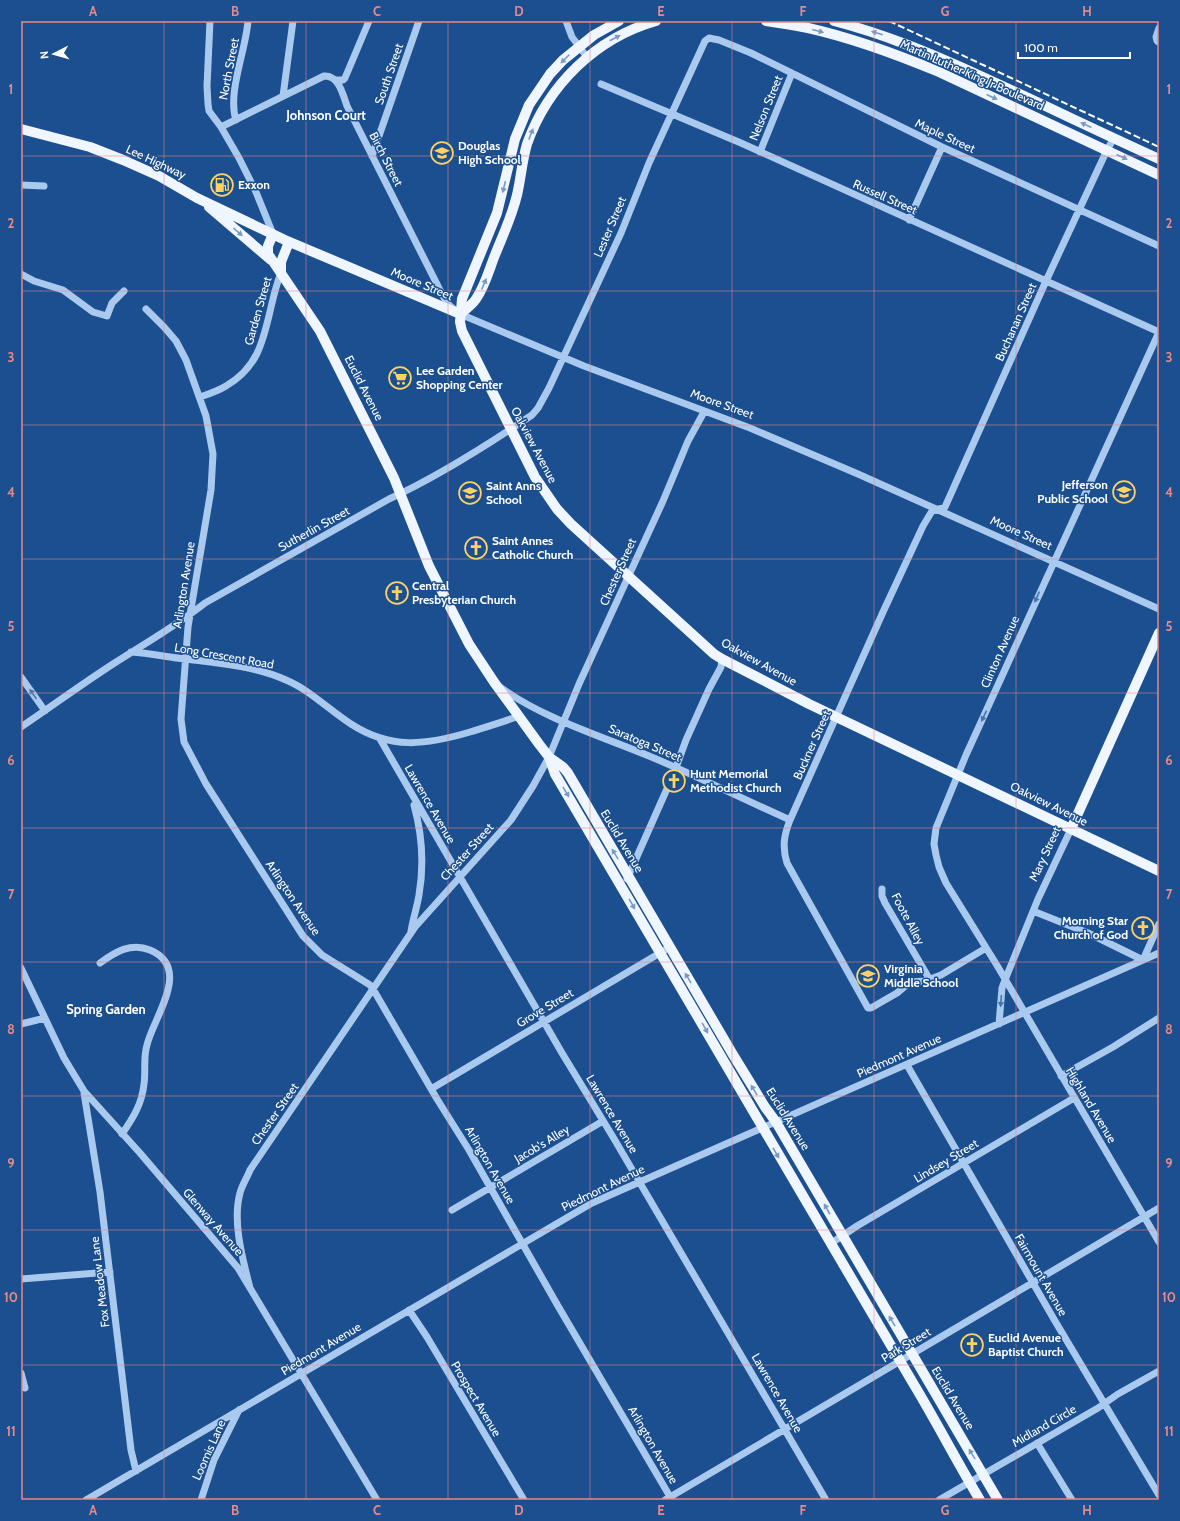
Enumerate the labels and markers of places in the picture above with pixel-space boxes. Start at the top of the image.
place label: Douglas High School [458,138,521,167]
school or university icon: Douglas High School [429,140,455,166]
fuel station icon: Exxon [209,172,235,198]
place label: Exxon [238,177,270,192]
place label: Lee Garden Shopping Center [416,363,503,392]
supermarket icon: Lee Garden Shopping Center [387,365,413,391]
place label: Jefferson Public School [1037,477,1108,506]
place label: Saint Anns School [486,478,541,507]
school or university icon: Jefferson Public School [1111,479,1137,505]
school or university icon: Saint Anns School [457,480,483,506]
place label: Saint Annes Catholic Church [492,533,573,562]
church icon: Saint Annes Catholic Church [463,535,489,561]
place label: Central Presbyterian Church [412,578,516,607]
church icon: Central Presbyterian Church [384,580,410,606]
place label: Hunt Memorial Methodist Church [690,766,782,795]
church icon: Hunt Memorial Methodist Church [661,768,687,794]
place label: Morning Star Church of God [1054,913,1128,942]
church icon: Morning Star Church of God [1130,915,1156,941]
place label: Virginia Middle School [884,961,958,990]
school or university icon: Virginia Middle School [855,963,881,989]
place label: Euclid Avenue Baptist Church [988,1330,1064,1359]
church icon: Euclid Avenue Baptist Church [959,1332,985,1358]

